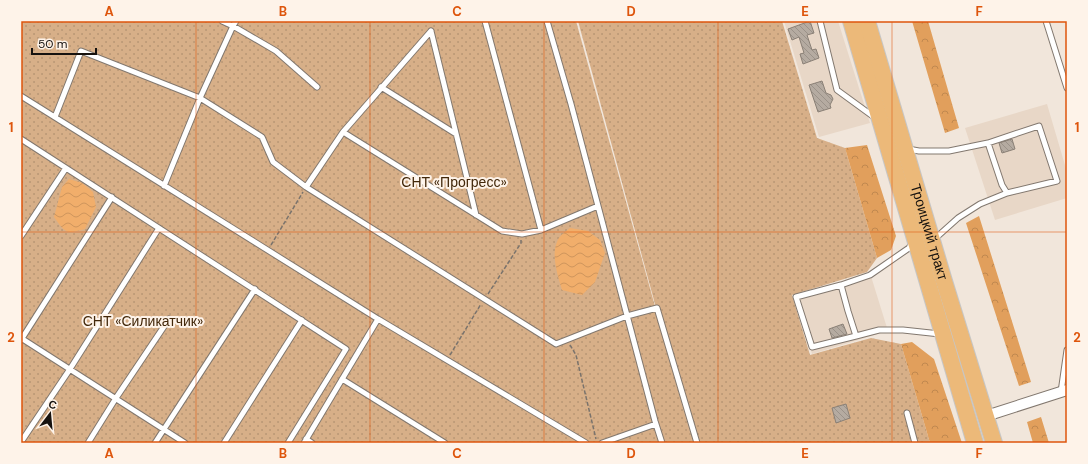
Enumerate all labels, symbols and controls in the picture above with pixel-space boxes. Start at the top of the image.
text: A [104,3,114,20]
text: B [279,3,287,20]
text: C [452,3,462,20]
text: D [626,3,636,20]
text: E [801,3,809,20]
text: F [975,3,983,20]
scale bar [32,30,96,56]
text: 50 m [38,36,67,52]
text: 1 [9,119,13,136]
text: 1 [1075,119,1079,136]
park label: СНТ «Прогресс» [401,173,507,191]
street label: Троицкий тракт [907,182,952,283]
park label: СНТ «Силикатчик» [83,312,203,330]
text: 2 [7,329,15,346]
text: 2 [1073,329,1081,346]
north arrow [30,394,70,434]
text: С [47,397,59,412]
text: A [104,445,114,462]
text: B [279,445,287,462]
text: C [452,445,462,462]
text: D [626,445,636,462]
text: E [801,445,809,462]
text: F [975,445,983,462]

